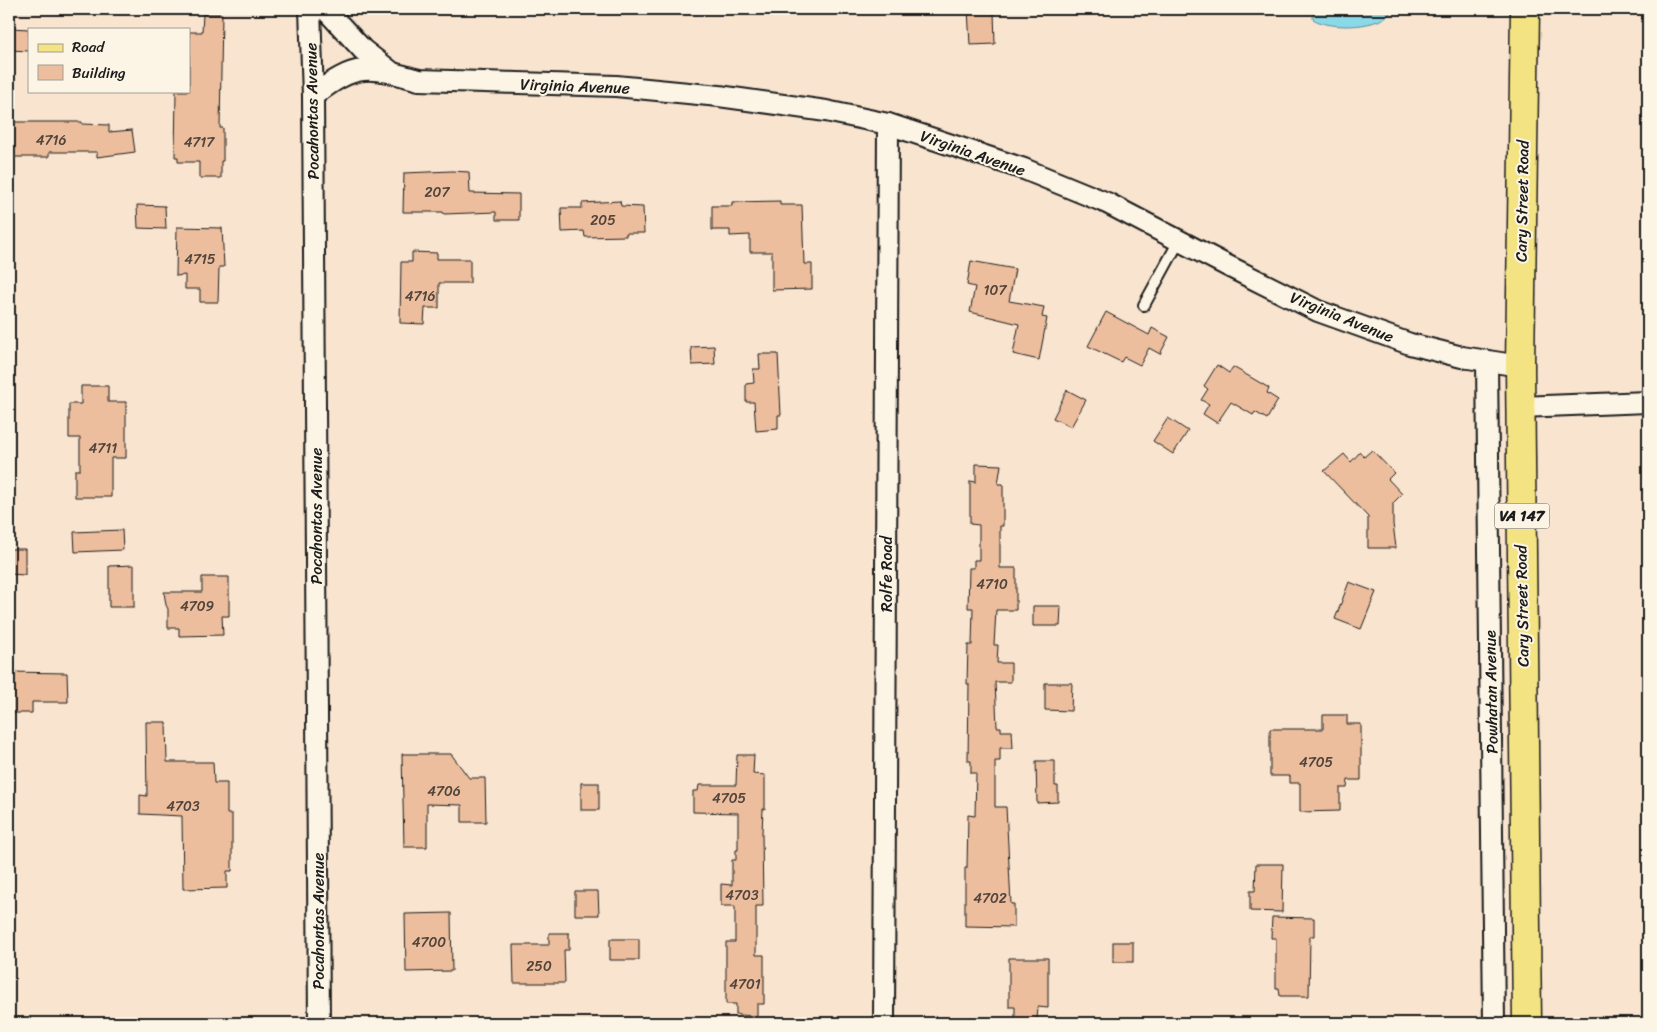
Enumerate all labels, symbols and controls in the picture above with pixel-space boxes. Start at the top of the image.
legend [28,28,190,92]
text: Road [72,34,105,60]
street label: Pocahontas Avenue [296,42,328,180]
text: Building [72,60,126,86]
street label: Virginia Avenue [520,70,630,102]
street label: Virginia Avenue [916,121,1030,185]
house number: 4716 [36,128,66,153]
house number: 4717 [184,130,215,155]
street label: Cary Street Road [1506,138,1538,262]
house number: 207 [425,180,450,205]
house number: 205 [590,208,616,233]
house number: 4715 [184,247,216,272]
house number: 107 [984,278,1007,303]
street label: Virginia Avenue [1286,283,1398,351]
house number: 4716 [405,284,435,309]
house number: 4711 [89,436,117,461]
street label: Pocahontas Avenue [302,448,331,584]
road number: VA 147 [1494,504,1550,528]
street label: Rolfe Road [872,535,901,612]
street label: Cary Street Road [1506,543,1538,667]
house number: 4710 [976,572,1008,597]
house number: 4709 [180,594,214,619]
street label: Powhatan Avenue [1475,630,1507,754]
house number: 4705 [1299,750,1334,775]
house number: 4706 [427,779,461,804]
house number: 4705 [712,786,747,811]
house number: 4703 [166,794,200,819]
street label: Pocahontas Avenue [304,853,333,989]
house number: 4703 [725,883,759,908]
house number: 4702 [973,886,1007,911]
house number: 4700 [412,930,446,955]
house number: 250 [526,954,552,979]
house number: 4701 [729,972,761,997]

